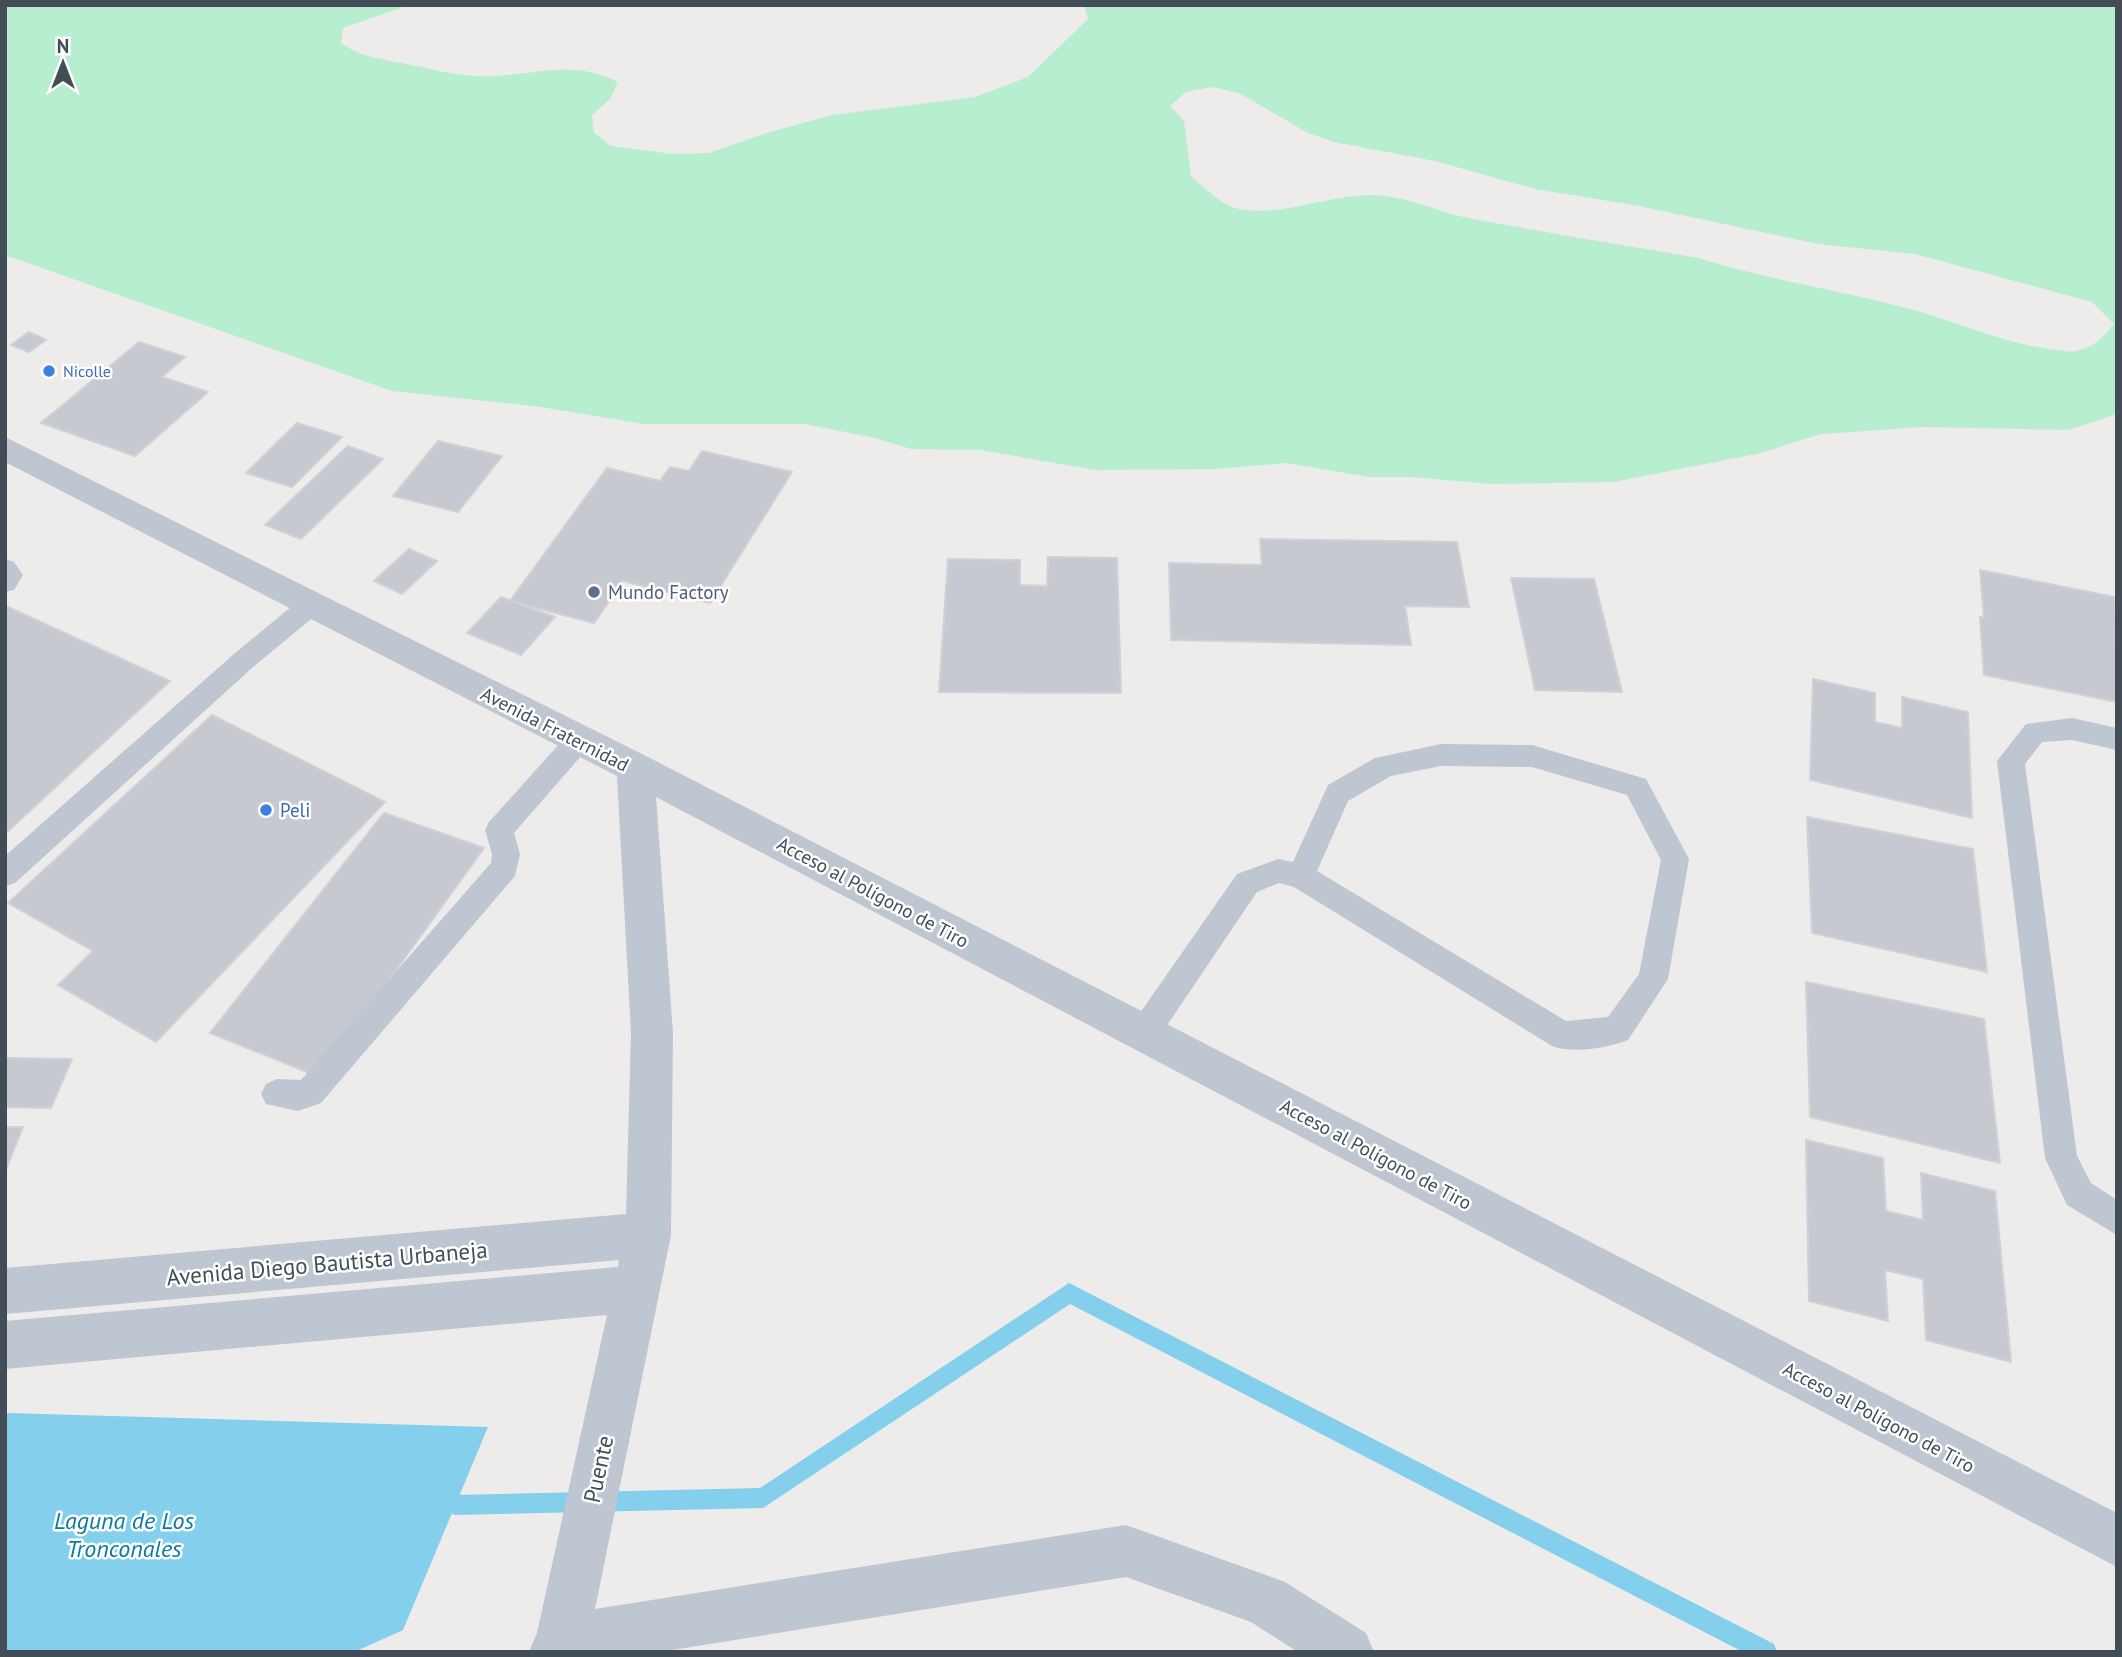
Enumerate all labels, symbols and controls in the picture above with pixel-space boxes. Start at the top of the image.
north arrow [28,28,98,98]
text: N [57,34,69,58]
place label: Nicolle [63,361,111,381]
marker: Nicolle [41,363,57,379]
place label: Mundo Factory [608,580,729,604]
marker: Mundo Factory [586,584,602,600]
street label: Avenida Fraternidad [477,681,633,777]
place label: Peli [280,798,310,822]
marker: Peli [258,802,274,818]
street label: Acceso al Polígono de Tiro [773,831,973,953]
street label: Acceso al Polígono de Tiro [1276,1093,1476,1215]
street label: Avenida Diego Bautista Urbaneja [165,1235,489,1291]
street label: Acceso al Polígono de Tiro [1779,1356,1979,1478]
street label: Puente [577,1433,619,1505]
water label: Laguna de Los Tronconales [54,1505,194,1564]

